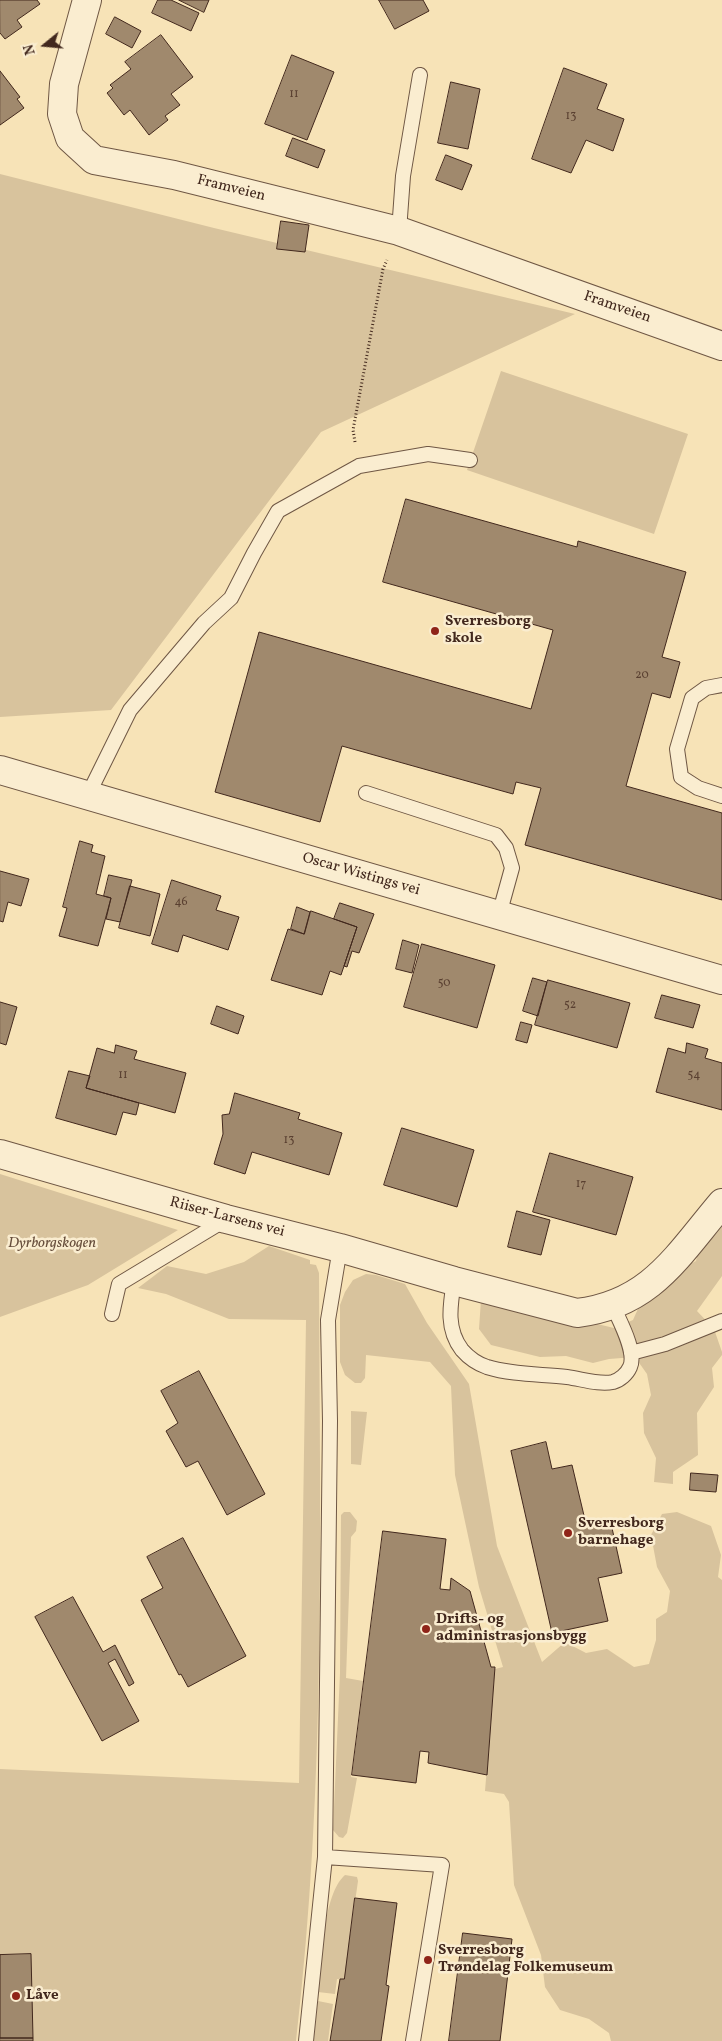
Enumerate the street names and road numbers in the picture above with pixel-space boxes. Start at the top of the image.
street label: Framveien [195,172,267,206]
street label: Framveien [581,288,653,328]
street label: Oscar Wistings vei [300,850,422,900]
street label: Riiser-Larsens vei [167,1194,287,1242]

